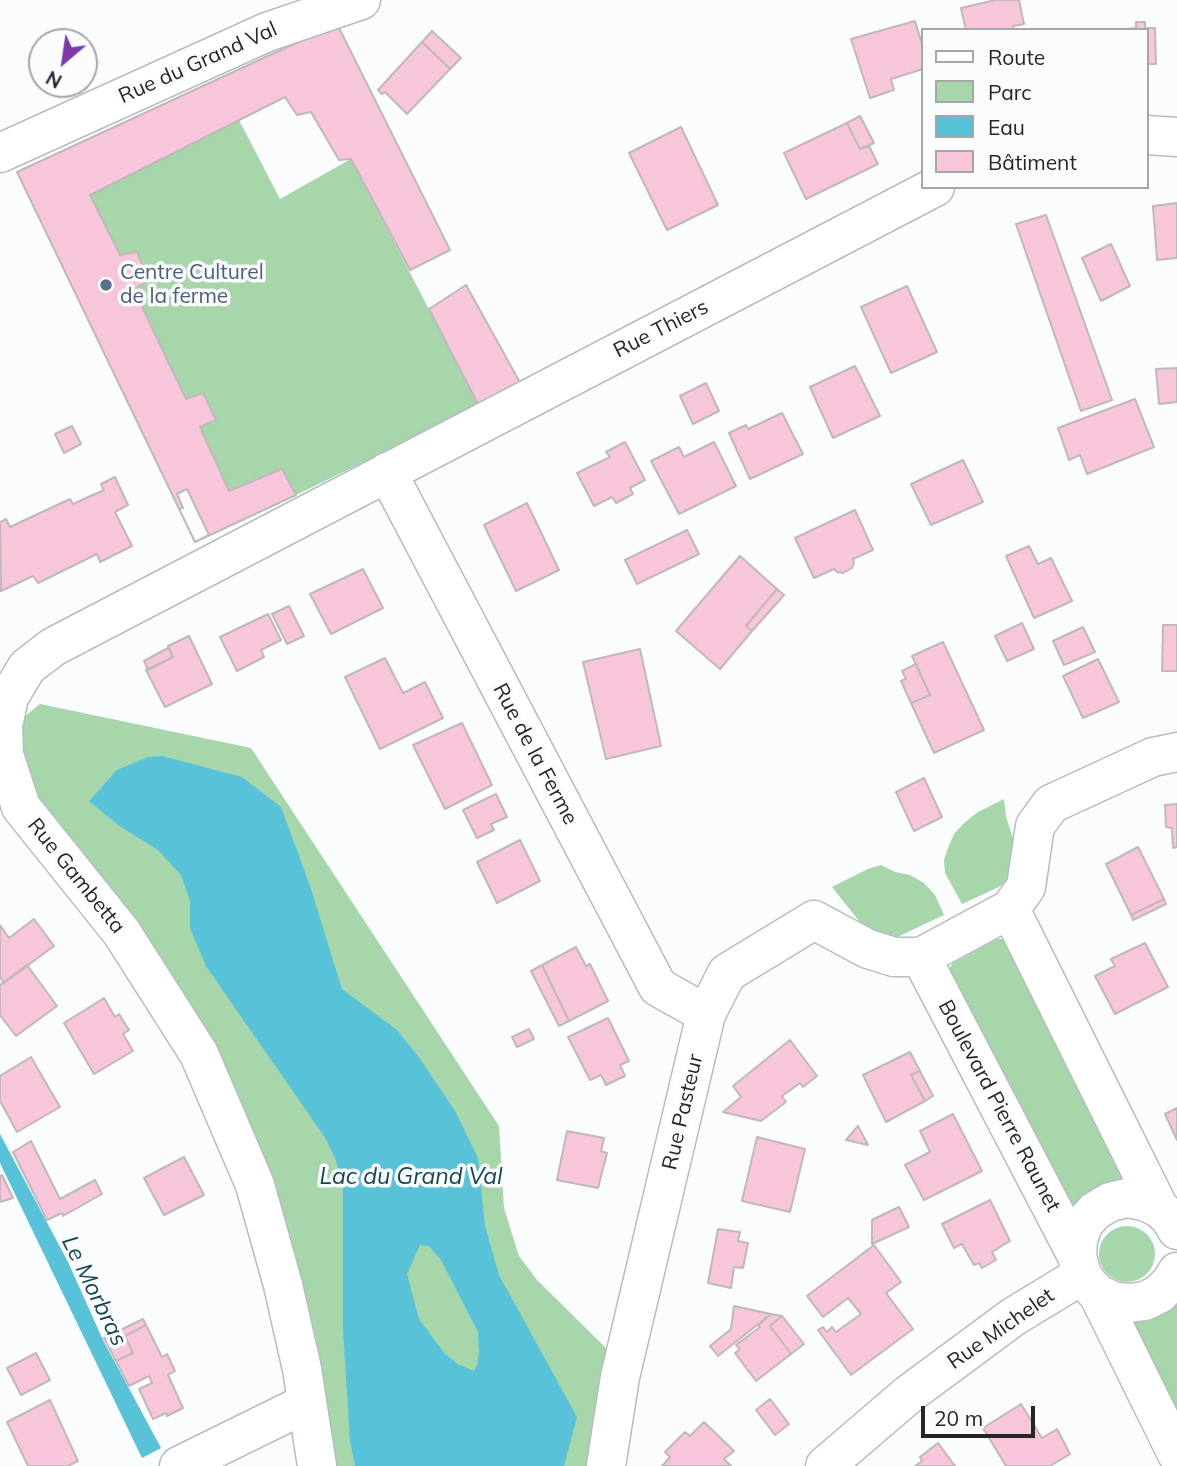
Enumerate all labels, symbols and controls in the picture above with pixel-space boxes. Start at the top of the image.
street label: Rue du Grand Val [115,17,281,109]
north arrow [28,28,98,98]
legend [922,28,1149,189]
text: Route [988,44,1045,70]
text: N [42,66,66,94]
text: Parc [988,79,1032,105]
text: Eau [988,114,1025,140]
text: Bâtiment [988,149,1077,175]
place label: Centre Culturel de la ferme [120,260,264,310]
marker: Centre Culturel de la ferme [98,277,114,293]
street label: Rue Thiers [609,294,713,364]
street label: Rue de la Ferme [487,679,583,829]
street label: Rue Gambetta [22,813,130,939]
street label: Boulevard Pierre Raunet [932,996,1066,1216]
street label: Rue Pasteur [657,1052,709,1172]
water label: Lac du Grand Val [320,1163,502,1191]
water label: Le Morbras [55,1231,133,1351]
street label: Rue Michelet [943,1283,1059,1375]
scale bar [925,1392,1039,1436]
text: 20 m [934,1405,983,1431]

